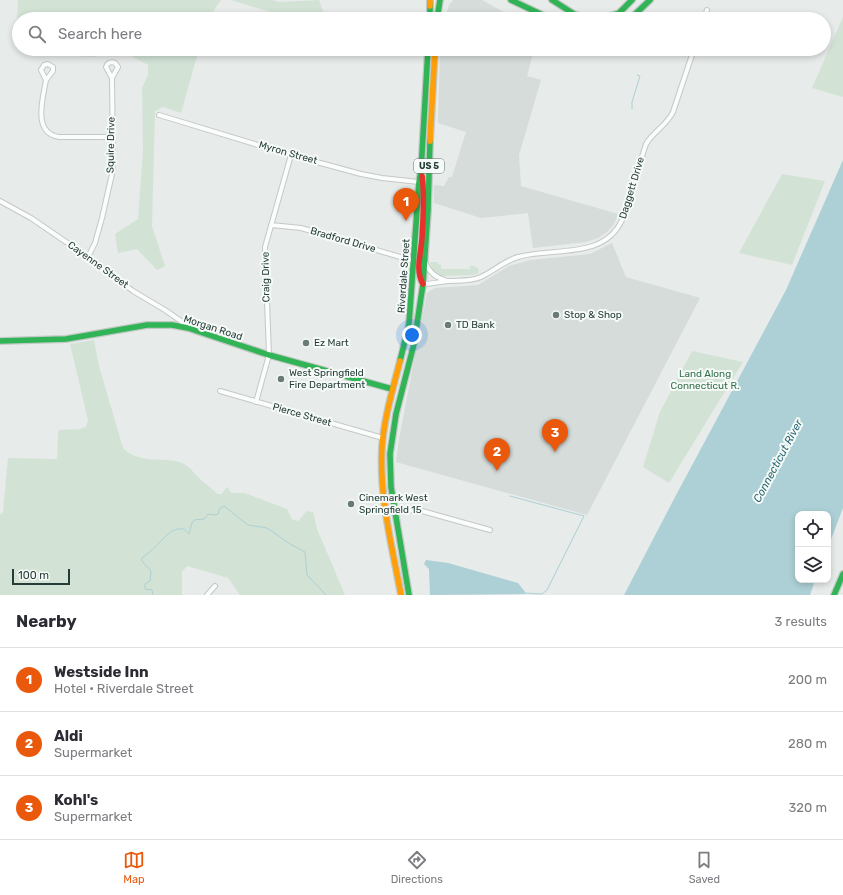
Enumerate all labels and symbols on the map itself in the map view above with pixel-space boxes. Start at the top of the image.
street label: Squire Drive [105,116,117,173]
street label: Myron Street [257,139,319,167]
street label: Daggett Drive [617,155,647,220]
road number: US 5 [414,159,444,173]
pin: 1 [393,188,419,221]
street label: Bradford Drive [309,225,377,255]
street label: Riverdale Street [395,238,413,314]
street label: Cayenne Street [65,239,131,291]
street label: Craig Drive [260,251,272,303]
place label: Stop & Shop [564,309,622,321]
marker: Stop & Shop [551,310,561,320]
street label: Morgan Road [182,313,244,343]
place label: TD Bank [456,319,495,331]
marker: TD Bank [443,320,453,330]
your location [402,325,422,345]
place label: Ez Mart [314,337,349,349]
marker: Ez Mart [301,338,311,348]
place label: West Springfield Fire Department [289,367,365,391]
park label: Land Along Connecticut R. [671,368,739,392]
marker: West Springfield Fire Department [276,374,286,384]
street label: Pierce Street [271,401,333,429]
water label: Connecticut River [751,417,806,505]
pin: 3 [542,419,568,452]
pin: 2 [484,438,510,471]
place label: Cinemark West Springfield 15 [359,492,428,516]
marker: Cinemark West Springfield 15 [346,499,356,509]
scale bar [12,567,70,586]

